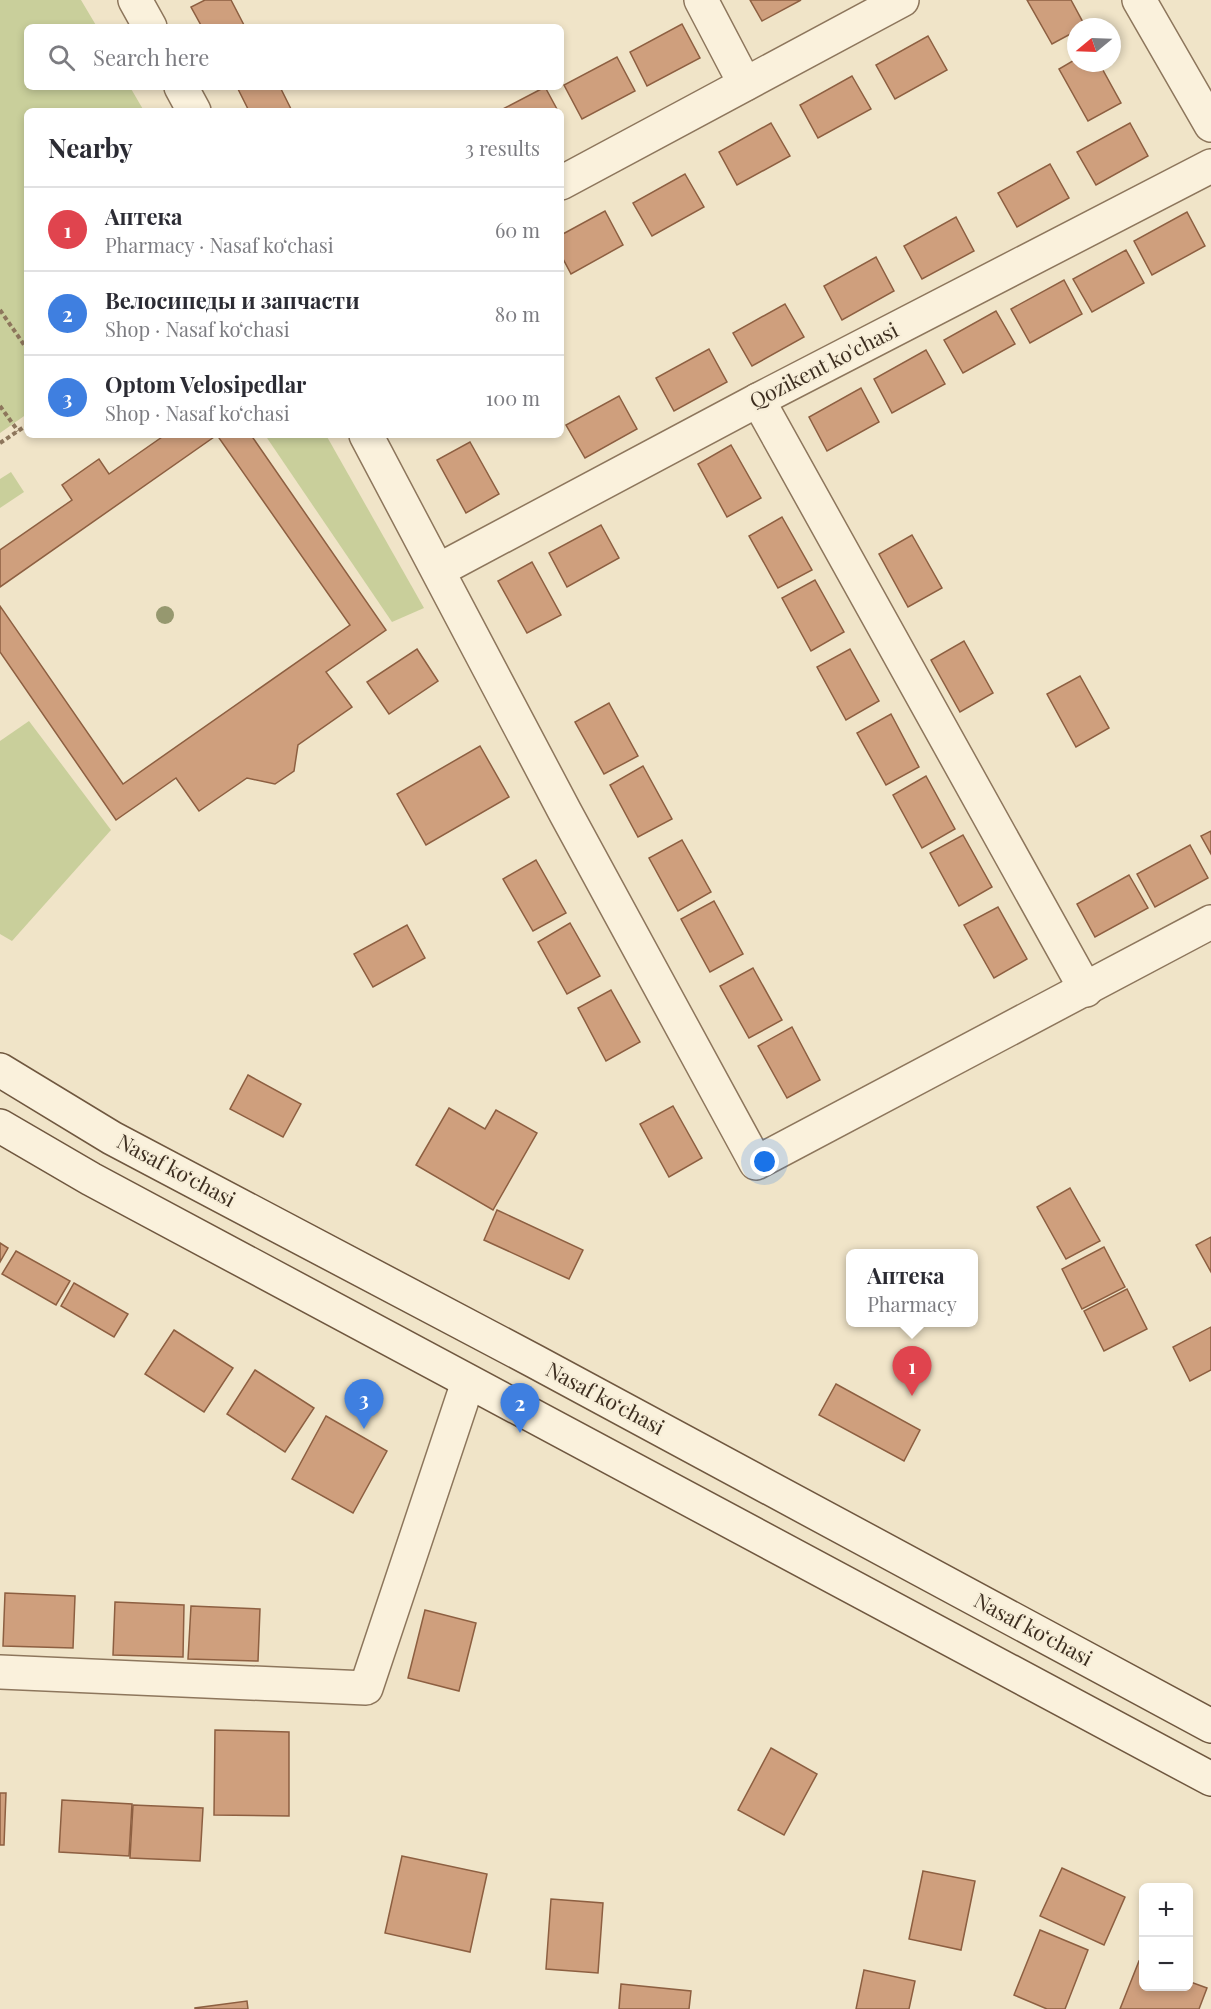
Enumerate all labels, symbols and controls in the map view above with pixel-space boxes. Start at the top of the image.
north arrow [1067,18,1121,72]
search box [24,24,564,90]
icon: search [45,41,78,74]
text: Search here [93,42,209,72]
text: Nearby [48,130,133,165]
text: 3 results [465,134,540,161]
text: Аптека [105,201,182,231]
text: 1 [64,216,71,243]
text: 60 m [495,216,540,243]
text: Pharmacy · Nasaf ko‘chasi [105,231,334,258]
text: Велосипеды и запчасти [105,285,360,315]
text: 2 [62,300,73,327]
text: 80 m [495,300,540,327]
text: Shop · Nasaf ko‘chasi [105,315,290,342]
street label: Qozikent ko'chasi [744,315,902,414]
text: Optom Velosipedlar [105,369,306,399]
text: 3 [63,384,72,411]
text: 100 m [486,384,540,411]
text: Shop · Nasaf ko‘chasi [105,399,290,426]
street label: Nasaf ko‘chasi [113,1126,241,1212]
your location [750,1147,779,1176]
popup [846,1249,978,1327]
text: Аптека [867,1260,945,1290]
text: Pharmacy [867,1290,957,1317]
pin: 1 [892,1346,932,1396]
street label: Nasaf ko‘chasi [542,1354,670,1440]
pin: 3 [344,1380,384,1429]
pin: 2 [500,1384,540,1433]
street label: Nasaf ko‘chasi [970,1585,1098,1671]
map controls [1139,1883,1193,1991]
button: + [1139,1883,1193,1937]
button: − [1139,1937,1193,1991]

